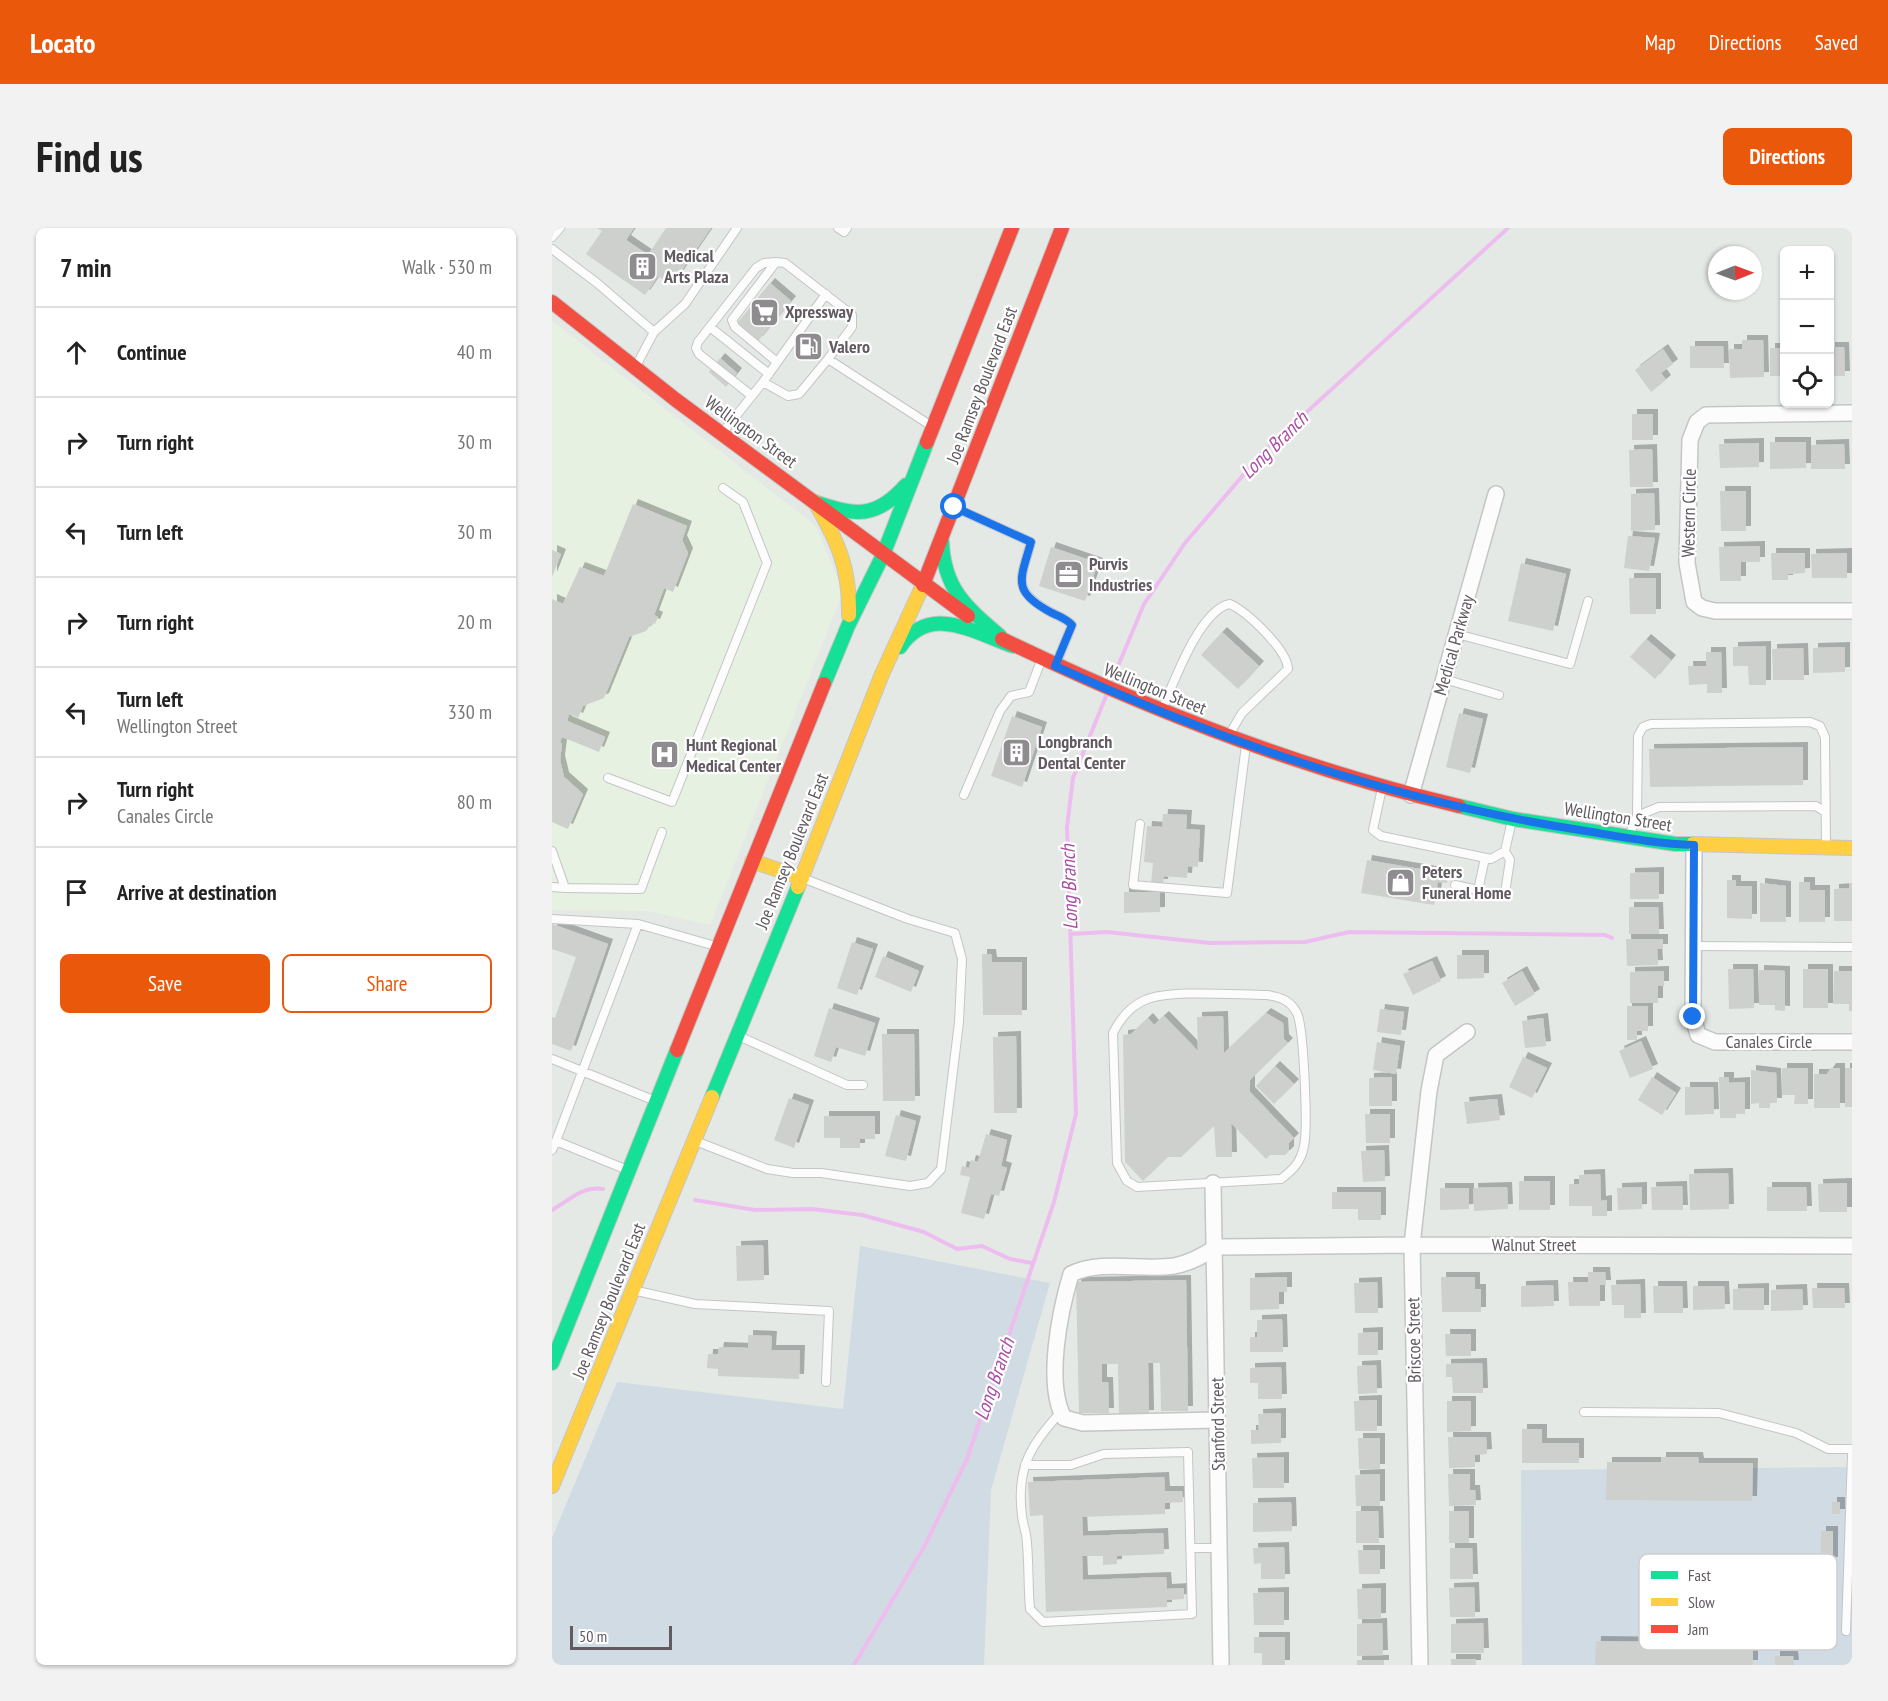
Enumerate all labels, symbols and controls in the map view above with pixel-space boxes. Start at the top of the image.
text: Locato [30,24,96,61]
text: Map [1645,29,1676,56]
text: Directions [1709,29,1782,56]
text: Saved [1815,29,1858,56]
button: Directions [1723,128,1852,185]
text: Find us [36,129,143,184]
place label: Medical Arts Plaza [663,244,729,288]
north arrow [1708,246,1762,300]
map controls [1780,246,1834,408]
button: + [1780,246,1834,300]
building icon: Medical Arts Plaza [627,250,659,282]
text: 7 min [60,251,111,284]
text: Walk · 530 m [402,254,492,280]
supermarket icon: Xpressway [748,296,780,328]
place label: Xpressway [785,300,854,323]
button: − [1780,300,1834,354]
street label: Joe Ramsey Boulevard East [941,303,1022,467]
fuel station icon: Valero [792,331,824,363]
place label: Valero [828,335,870,358]
icon: ahead [60,336,93,369]
text: Continue [117,338,187,366]
text: 40 m [457,339,492,365]
button: locate [1780,354,1834,408]
street label: Wellington Street [701,390,802,473]
water label: Long Branch [1235,405,1314,484]
icon: right [60,426,93,459]
text: Turn right [117,428,194,456]
text: 30 m [457,429,492,455]
street label: Western Circle [1676,468,1701,558]
route start [940,493,966,519]
icon: left [60,516,93,549]
text: Turn left [117,518,183,546]
text: 30 m [457,519,492,545]
place label: Purvis Industries [1089,552,1152,596]
office icon: Purvis Industries [1052,558,1084,590]
street label: Medical Parkway [1428,592,1479,698]
icon: right [60,606,93,639]
text: Turn right [117,608,194,636]
text: 20 m [457,609,492,635]
street label: Wellington Street [1101,658,1210,720]
text: Turn left [117,685,183,713]
icon: left [60,696,93,729]
text: 330 m [448,699,492,725]
text: Wellington Street [117,713,237,739]
place label: Longbranch Dental Center [1038,730,1126,774]
place label: Hunt Regional Medical Center [686,733,782,777]
building icon: Longbranch Dental Center [1001,736,1033,768]
hospital icon: Hunt Regional Medical Center [649,739,681,771]
street label: Joe Ramsey Boulevard East [749,769,833,933]
text: Turn right [117,775,194,803]
icon: right [60,786,93,819]
text: 80 m [457,789,492,815]
street label: Wellington Street [1563,797,1673,836]
text: Canales Circle [117,803,214,829]
water label: Long Branch [1054,843,1083,930]
place label: Peters Funeral Home [1422,860,1512,904]
shop icon: Peters Funeral Home [1385,866,1417,898]
icon: arrive [60,876,93,909]
text: Arrive at destination [117,878,277,906]
button: Save [60,954,270,1013]
button: Share [282,954,492,1013]
route end [1679,1003,1705,1029]
street label: Canales Circle [1726,1030,1812,1053]
street label: Joe Ramsey Boulevard East [566,1219,650,1383]
street label: Walnut Street [1492,1233,1576,1256]
street label: Briscoe Street [1401,1297,1426,1383]
water label: Long Branch [968,1333,1021,1424]
street label: Stanford Street [1205,1377,1230,1471]
legend [1639,1554,1837,1650]
text: Fast [1688,1565,1711,1585]
text: Slow [1688,1592,1715,1612]
text: Jam [1687,1619,1709,1639]
scale bar [570,1623,672,1650]
text: 50 m [579,1626,607,1646]

